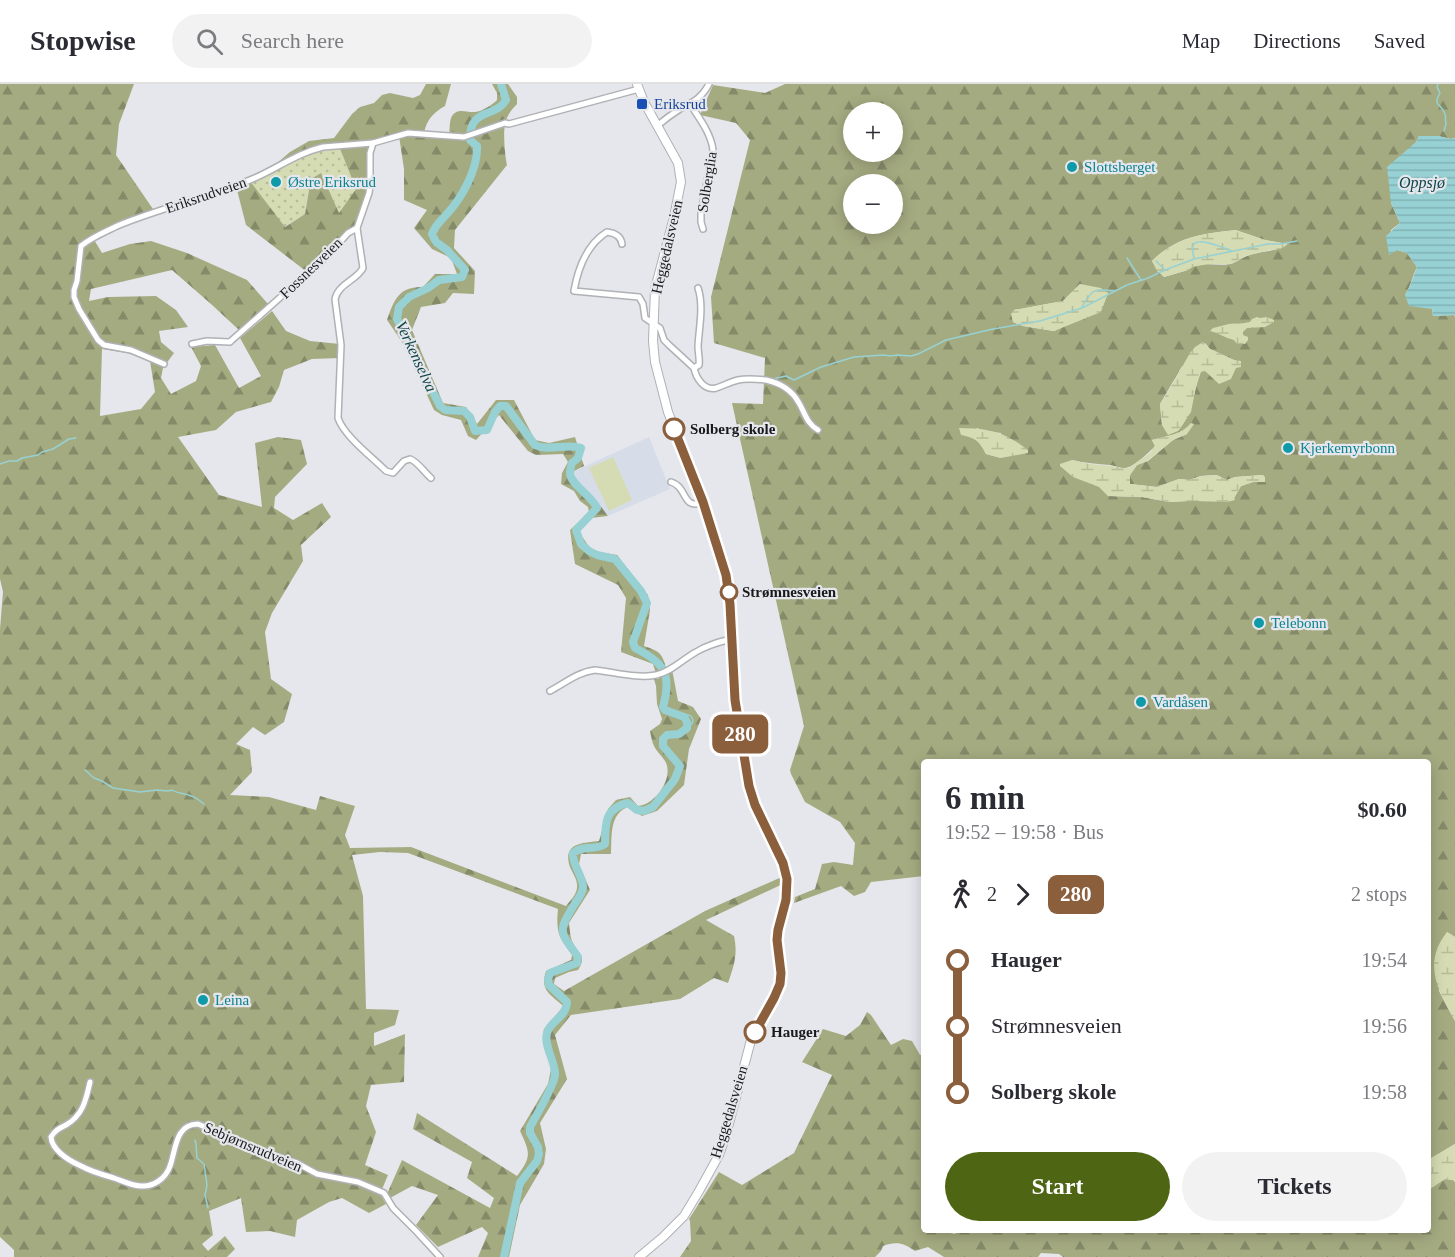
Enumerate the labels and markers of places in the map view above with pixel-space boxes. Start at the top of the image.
place label: Eriksrud [654,96,706,112]
marker: Eriksrud [635,97,649,111]
place label: Slottsberget [1084,159,1156,175]
marker: Slottsberget [1065,160,1079,174]
place label: Østre Eriksrud [288,174,376,190]
marker: Østre Eriksrud [269,175,283,189]
marker: Solberg skole [663,418,685,440]
place label: Solberg skole [690,421,776,437]
place label: Kjerkemyrbonn [1300,440,1395,456]
marker: Kjerkemyrbonn [1281,441,1295,455]
marker: Strømnesveien [720,583,738,601]
place label: Strømnesveien [742,584,837,600]
place label: Telebonn [1271,615,1327,631]
marker: Telebonn [1252,616,1266,630]
place label: Vardåsen [1153,694,1208,710]
marker: Vardåsen [1134,695,1148,709]
place label: Leina [215,992,249,1008]
marker: Leina [196,993,210,1007]
marker: Hauger [744,1021,766,1043]
place label: Hauger [771,1024,820,1040]

